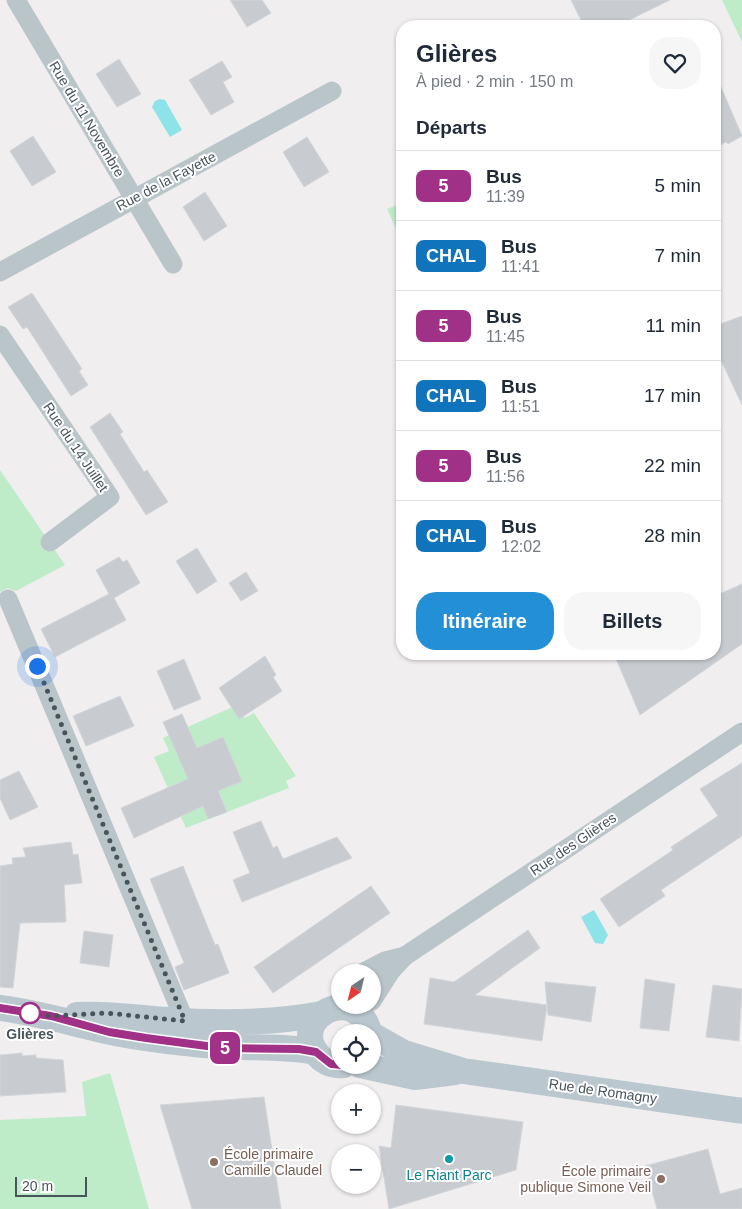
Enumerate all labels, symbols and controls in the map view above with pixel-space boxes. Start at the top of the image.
button: heart [649,37,701,89]
text: Glières [416,40,497,67]
street label: Rue du 11 Novembre [46,58,128,180]
text: À pied · 2 min · 150 m [416,73,573,90]
text: Départs [416,117,487,138]
street label: Rue de la Fayette [113,148,219,214]
text: Bus [486,166,522,187]
text: 5 min [655,175,701,196]
text: 5 [438,176,449,196]
text: 11:39 [486,188,525,205]
text: Bus [501,236,537,257]
text: 7 min [655,245,701,266]
text: CHAL [426,246,476,266]
text: 11:41 [501,258,540,275]
text: Bus [486,306,522,327]
text: 11 min [645,315,701,336]
text: 5 [438,316,449,336]
text: 11:45 [486,328,525,345]
text: Bus [501,376,537,397]
text: 17 min [644,385,701,406]
text: CHAL [426,386,476,406]
text: 11:51 [501,398,540,415]
street label: Rue du 14 Juillet [40,399,112,495]
text: Bus [486,446,522,467]
text: 22 min [644,455,701,476]
text: 5 [438,456,449,476]
text: 11:56 [486,468,525,485]
text: Bus [501,516,537,537]
text: 28 min [644,525,701,546]
text: CHAL [426,526,476,546]
text: 12:02 [501,538,541,555]
button: Itinéraire [416,592,554,650]
button: Billets [564,592,701,650]
your location [25,654,50,679]
street label: Rue des Glières [527,809,619,879]
north arrow [331,964,381,1014]
map controls [331,964,381,1194]
marker: Glières [19,1002,41,1024]
button: locate [331,1024,381,1074]
place label: Glières [6,1026,54,1042]
line badge: 5 [209,1032,241,1064]
text: 5 [220,1038,230,1058]
street label: Rue de Romagny [548,1075,658,1107]
button: + [331,1084,381,1134]
button: − [331,1144,381,1194]
place label: École primaire Camille Claudel [224,1146,322,1178]
marker: Le Riant Parc [443,1153,455,1165]
marker: École primaire Camille Claudel [208,1156,220,1168]
place label: École primaire publique Simone Veil [520,1163,651,1195]
place label: Le Riant Parc [407,1167,491,1183]
marker: École primaire publique Simone Veil [655,1173,667,1185]
scale bar [15,1174,88,1197]
text: 20 m [22,1178,53,1194]

